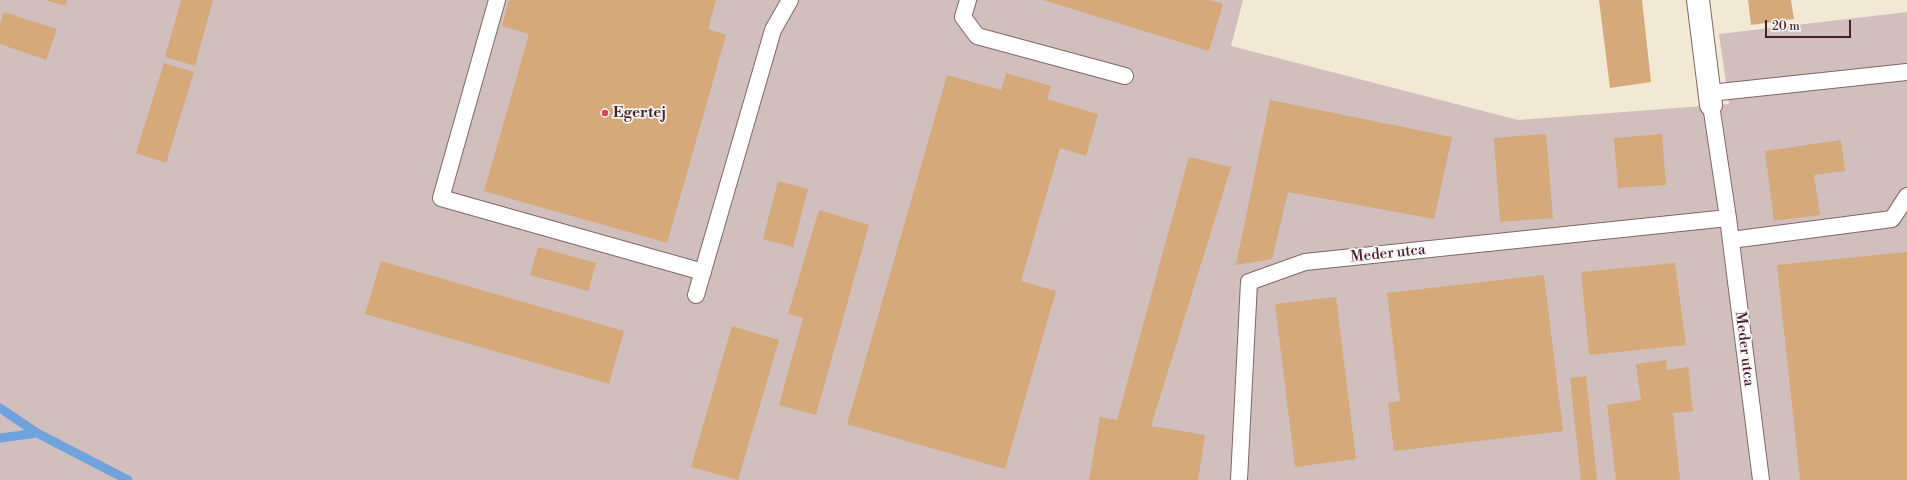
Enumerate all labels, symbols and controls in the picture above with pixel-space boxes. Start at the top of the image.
scale bar [1767,12,1853,38]
text: 20 m [1772,19,1800,34]
place label: Egertej [613,104,666,122]
marker: Egertej [600,108,610,118]
street label: Meder utca [1350,241,1426,267]
street label: Meder utca [1730,311,1758,387]

